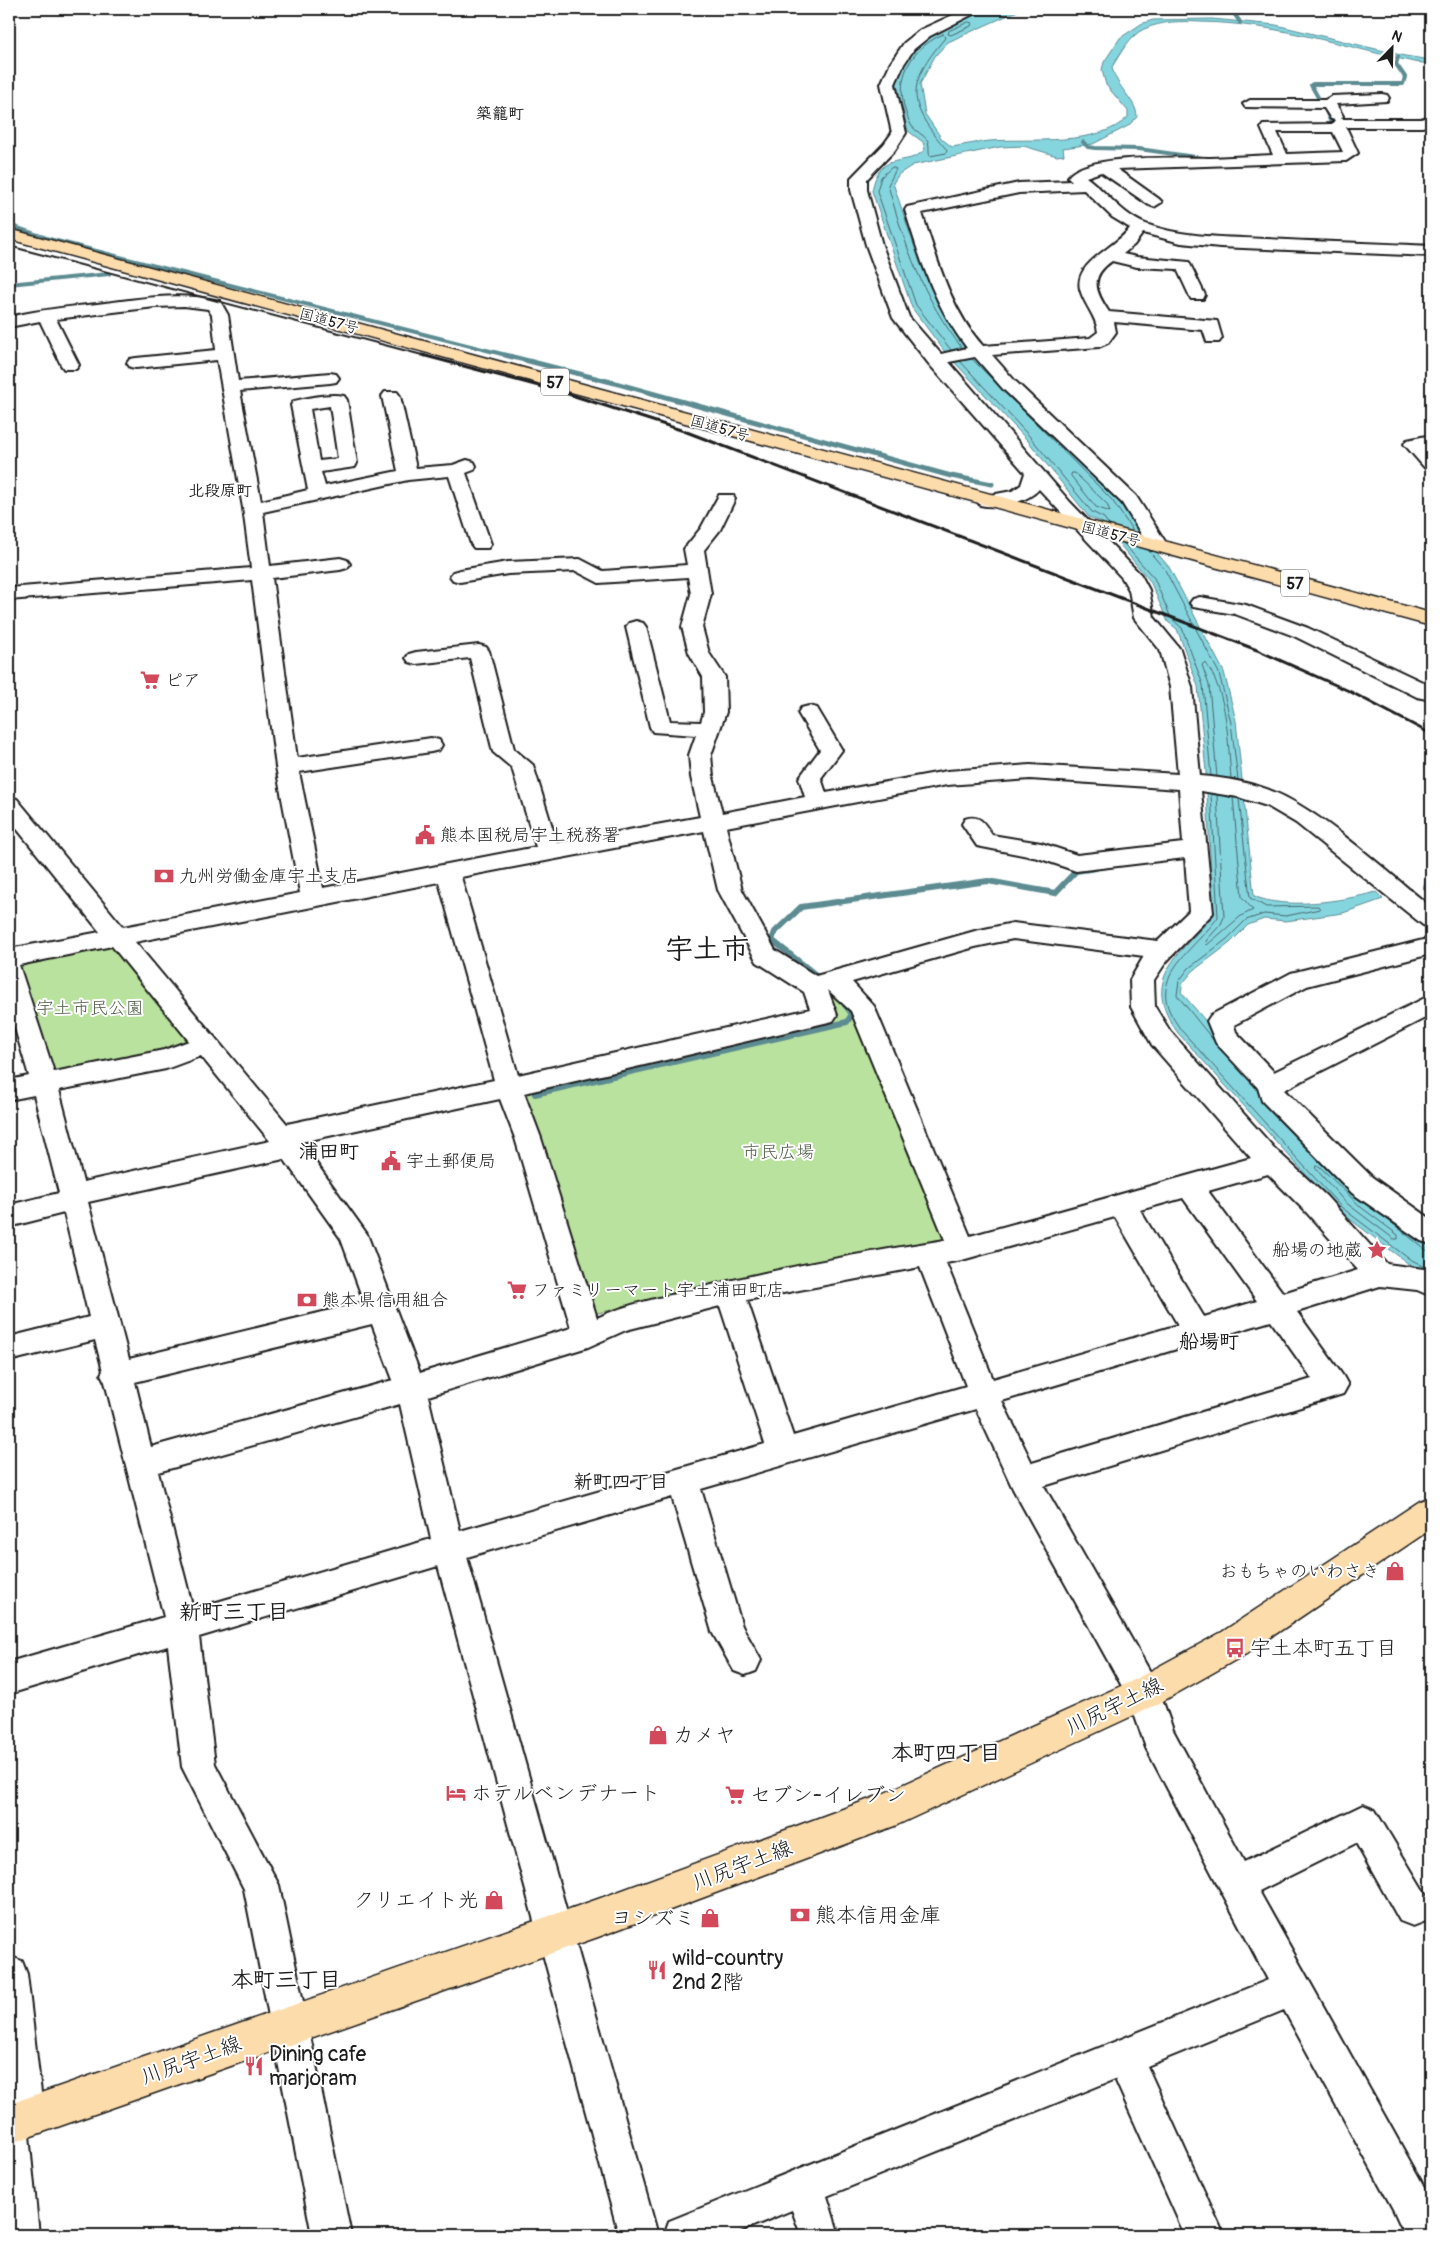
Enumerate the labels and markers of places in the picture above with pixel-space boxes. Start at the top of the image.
supermarket icon: ピア [139,669,161,691]
place label: ピア [165,669,201,692]
public building icon: 熊本国税局宇土税務署 [414,824,436,846]
place label: 熊本国税局宇土税務署 [440,824,620,847]
bank icon: 九州労働金庫宇土支店 [153,865,175,887]
place label: 九州労働金庫宇土支店 [179,865,359,888]
public building icon: 宇土郵便局 [380,1150,402,1172]
place label: 宇土郵便局 [406,1150,496,1173]
place label: 船場の地蔵 [1272,1239,1362,1262]
place icon: 船場の地蔵 [1366,1239,1388,1261]
supermarket icon: ファミリーマート宇土浦田町店 [506,1279,528,1301]
place label: ファミリーマート宇土浦田町店 [532,1279,784,1302]
bank icon: 熊本県信用組合 [296,1289,318,1311]
place label: 熊本県信用組合 [322,1289,448,1312]
place label: おもちゃのいわさき [1219,1560,1380,1583]
shop icon: おもちゃのいわさき [1384,1560,1406,1582]
place label: 宇土本町五丁目 [1250,1635,1397,1662]
bus stop icon: 宇土本町五丁目 [1224,1637,1246,1659]
place label: カメヤ [673,1722,736,1749]
shop icon: カメヤ [647,1724,669,1746]
place label: ホテルベンデナート [471,1780,660,1807]
hotel icon: ホテルベンデナート [445,1782,467,1804]
place label: セブン-イレブン [750,1782,906,1809]
supermarket icon: セブン-イレブン [724,1784,746,1806]
place label: クリエイト光 [353,1887,479,1914]
shop icon: クリエイト光 [483,1889,505,1911]
place label: 熊本信用金庫 [815,1902,941,1929]
bank icon: 熊本信用金庫 [789,1904,811,1926]
place label: ヨシズミ [611,1905,695,1932]
shop icon: ヨシズミ [699,1907,721,1929]
place label: wild-country 2nd 2階 [672,1945,783,1996]
restaurant icon: wild-country 2nd 2階 [646,1959,668,1981]
place label: Dining cafe marjoram [269,2041,367,2092]
restaurant icon: Dining cafe marjoram [243,2055,265,2077]

